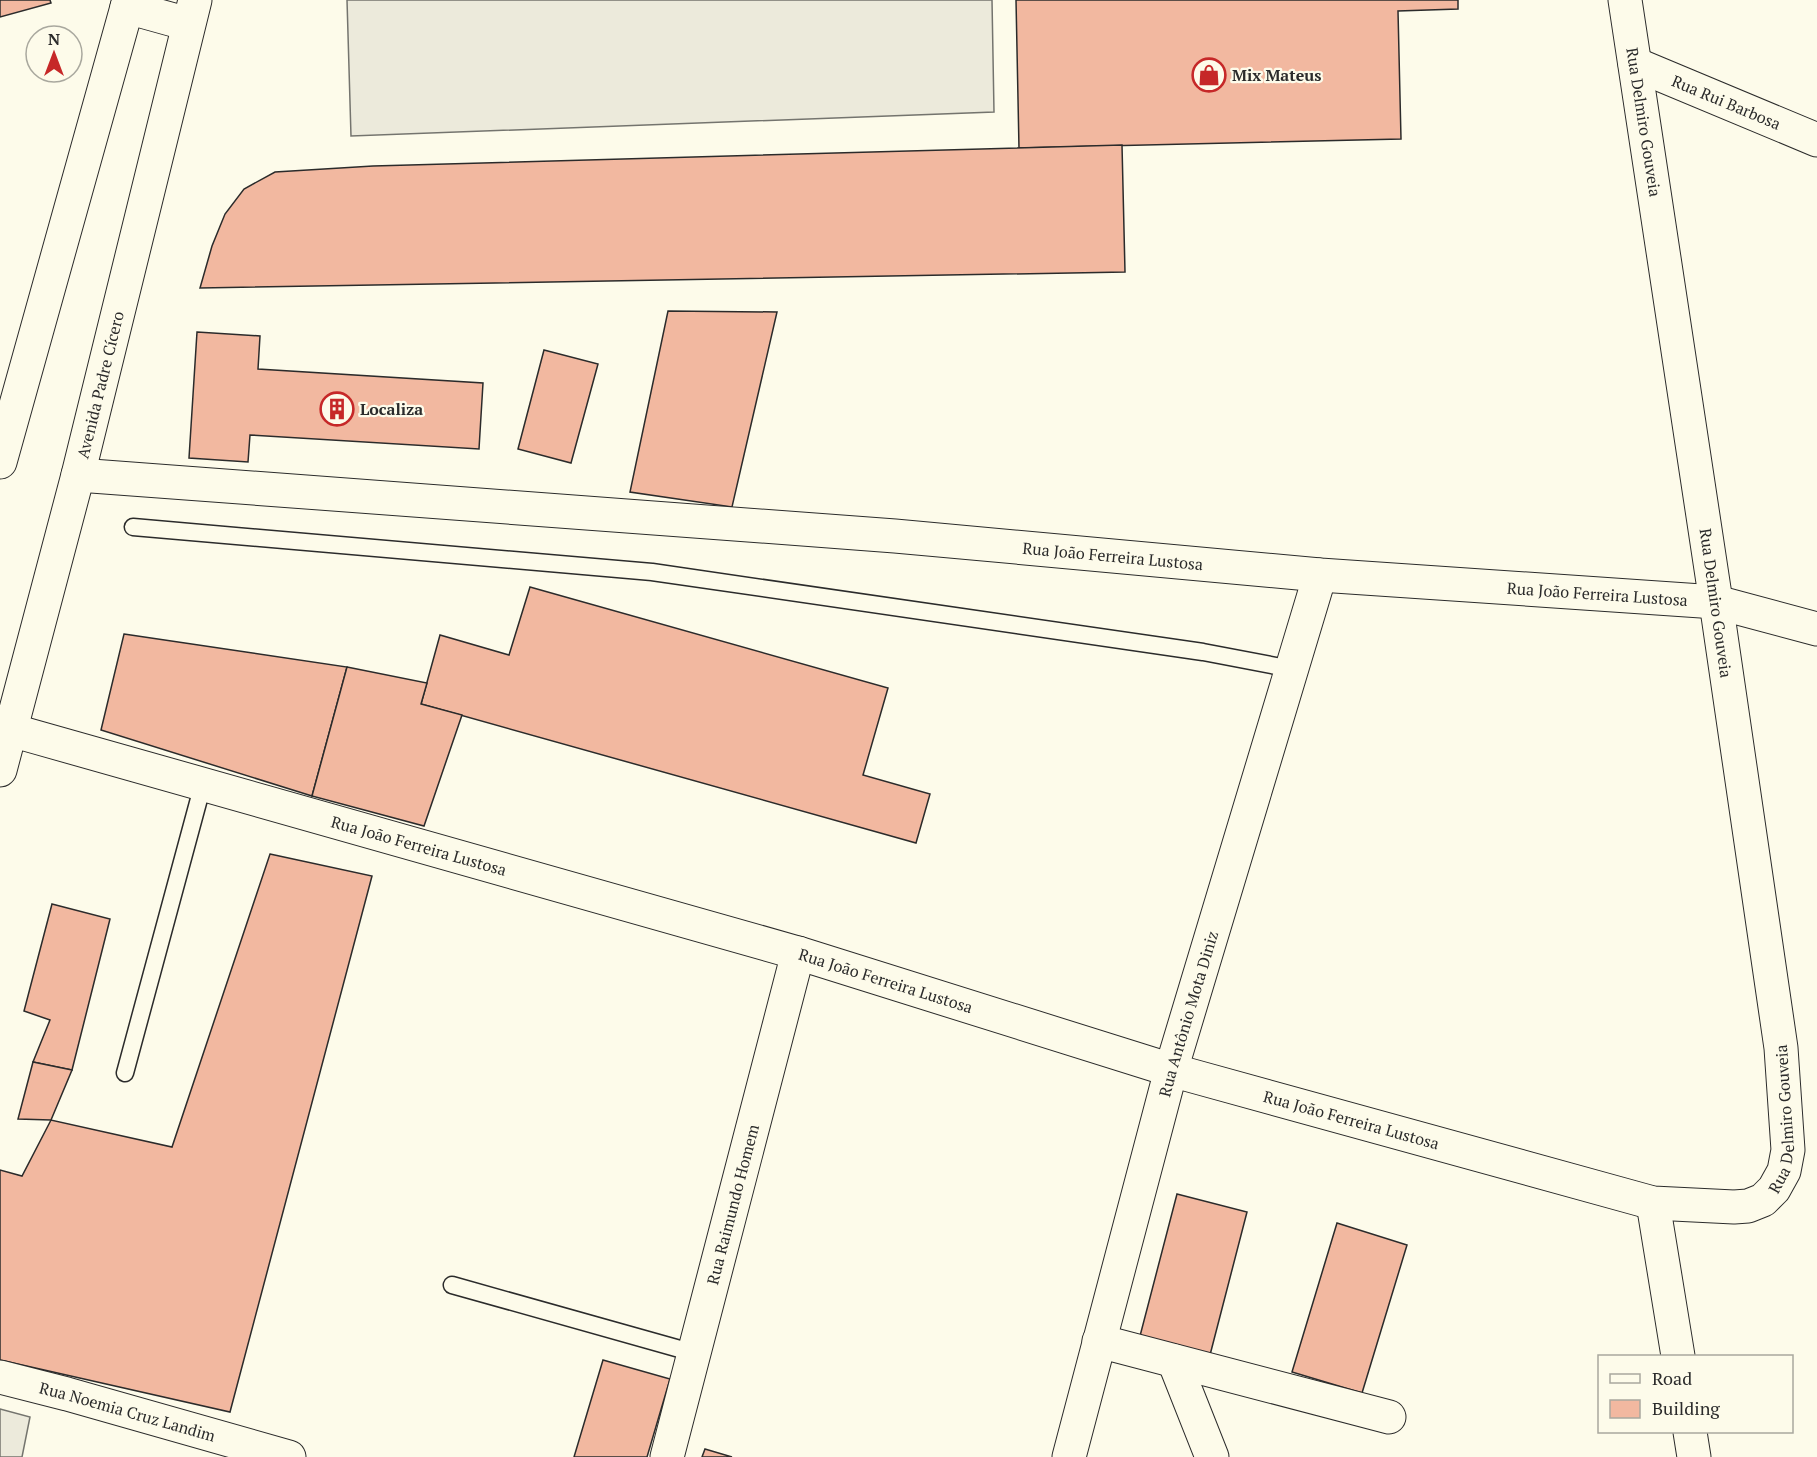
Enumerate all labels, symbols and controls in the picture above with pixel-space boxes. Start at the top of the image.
north arrow [24,24,84,84]
text: N [48,28,60,50]
street label: Rua Delmiro Gouveia [1621,46,1667,198]
shop icon: Mix Mateus [1191,57,1227,93]
place label: Mix Mateus [1232,64,1321,86]
street label: Rua Rui Barbosa [1669,70,1784,135]
street label: Avenida Padre Cícero [71,309,129,461]
building icon: Localiza [319,391,355,427]
place label: Localiza [360,398,423,420]
street label: Rua Delmiro Gouveia [1695,527,1737,679]
street label: Rua João Ferreira Lustosa [1021,537,1204,575]
street label: Rua João Ferreira Lustosa [1506,577,1689,611]
street label: Rua João Ferreira Lustosa [329,810,509,881]
street label: Rua Antônio Mota Diniz [1153,928,1223,1099]
street label: Rua João Ferreira Lustosa [796,943,976,1018]
street label: Rua Delmiro Gouveia [1763,1044,1799,1197]
street label: Rua João Ferreira Lustosa [1261,1085,1442,1154]
street label: Rua Raimundo Homem [701,1122,764,1287]
legend [1598,1355,1793,1433]
text: Road [1652,1366,1692,1390]
street label: Rua Noemia Cruz Landim [37,1376,218,1447]
text: Building [1652,1396,1720,1420]

